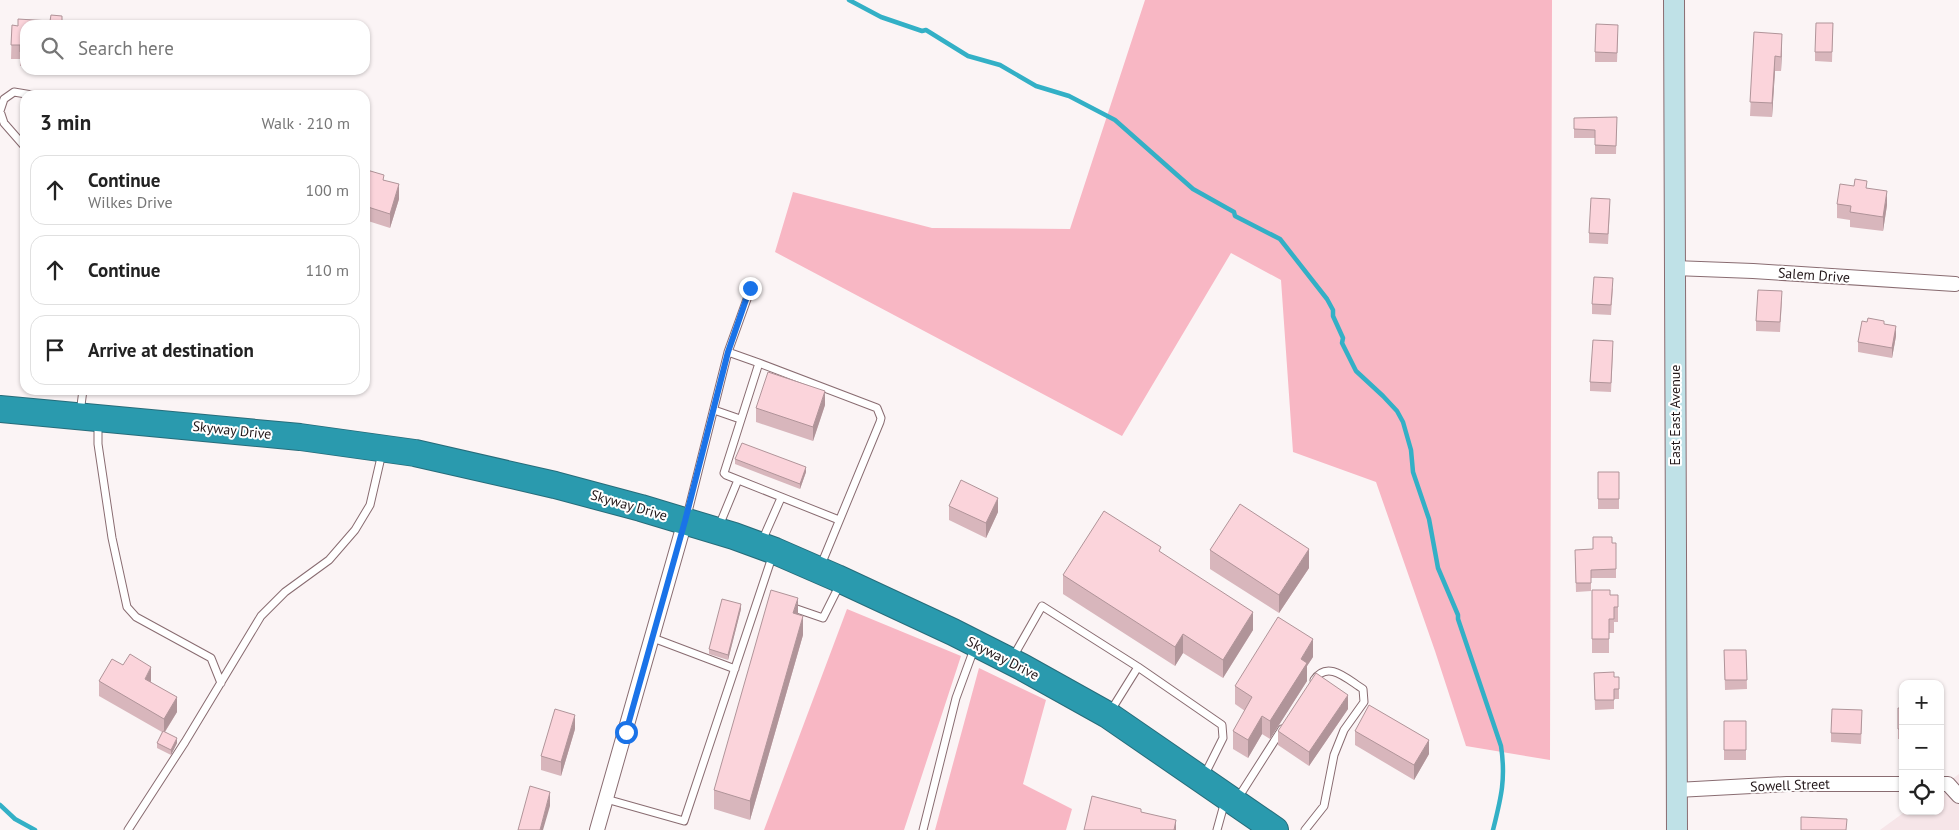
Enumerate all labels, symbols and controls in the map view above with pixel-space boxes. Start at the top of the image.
search box [20,20,370,75]
icon: search [38,34,66,62]
text: Search here [78,36,174,60]
text: 3 min [40,109,91,136]
text: Walk · 210 m [261,113,350,133]
text: Continue [88,168,160,192]
icon: ahead [41,176,69,204]
text: 100 m [306,180,349,200]
text: Wilkes Drive [88,192,173,212]
icon: ahead [41,256,69,284]
text: Continue [88,258,160,282]
text: 110 m [306,260,349,280]
street label: Salem Drive [1777,264,1851,286]
route end [739,277,762,300]
icon: arrive [41,336,69,364]
text: Arrive at destination [88,338,254,362]
street label: East East Avenue [1666,365,1684,465]
street label: Skyway Drive [192,417,272,443]
street label: Skyway Drive [589,485,669,525]
street label: Skyway Drive [964,632,1042,684]
map controls [1899,680,1944,815]
button: + [1899,680,1944,725]
route start [615,721,638,744]
button: − [1899,725,1944,770]
button: locate [1899,770,1944,815]
street label: Sowell Street [1750,775,1830,795]

